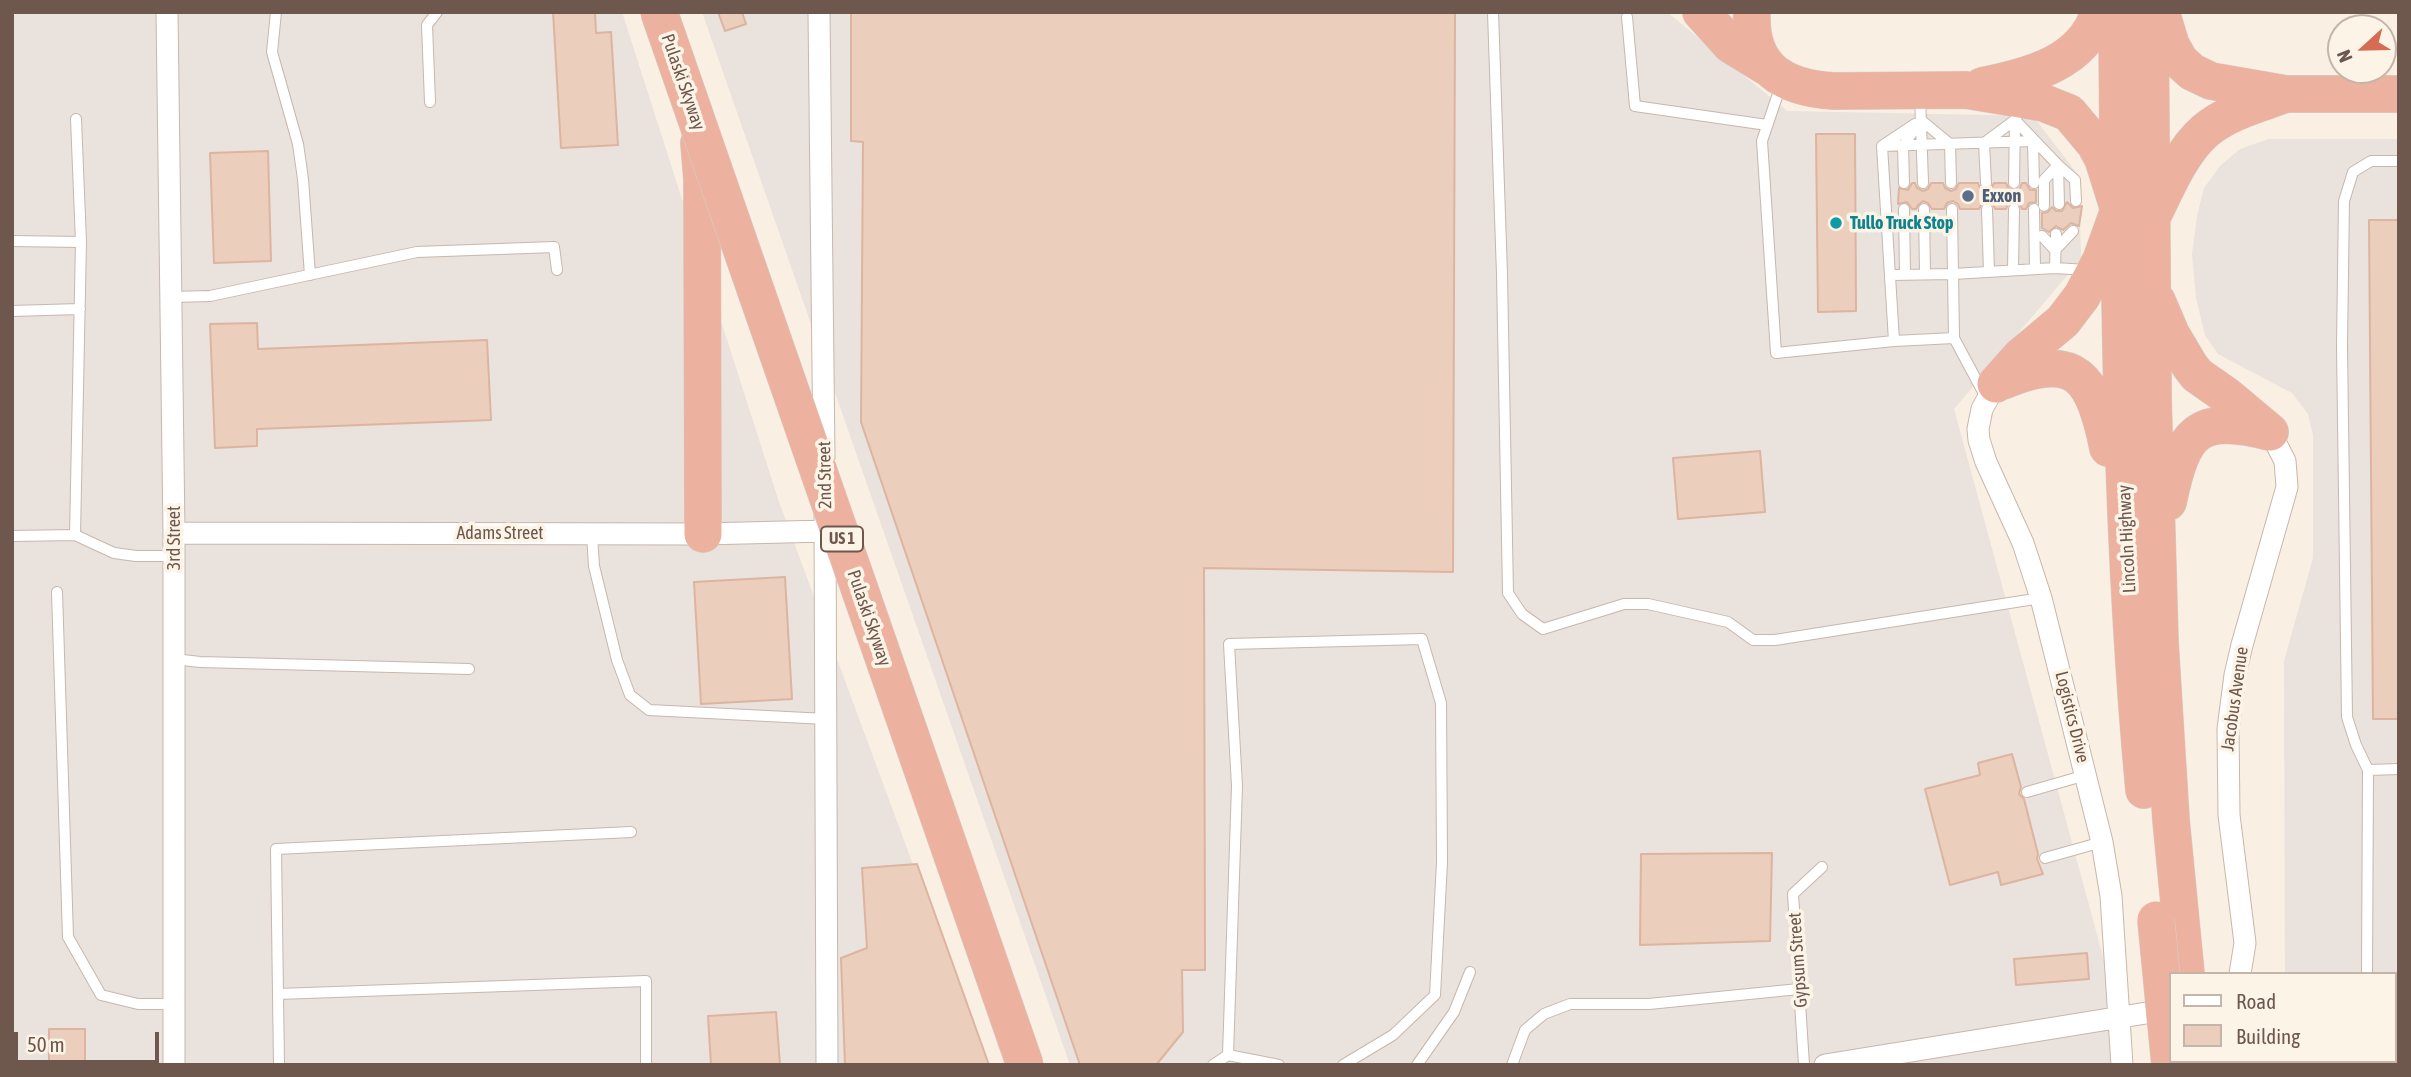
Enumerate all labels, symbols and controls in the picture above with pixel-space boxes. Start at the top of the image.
north arrow [2327,14,2397,84]
street label: Pulaski Skyway [656,31,710,133]
text: N [2332,47,2357,65]
place label: Exxon [1982,185,2021,207]
marker: Exxon [1960,188,1976,204]
place label: Tullo Truck Stop [1850,212,1953,234]
marker: Tullo Truck Stop [1828,215,1844,231]
street label: 2nd Street [814,441,836,509]
street label: Lincoln Highway [2113,484,2141,594]
street label: 3rd Street [163,506,185,570]
street label: Adams Street [457,522,543,544]
road number: US 1 [821,526,863,552]
street label: Pulaski Skyway [842,567,896,669]
street label: Jacobus Avenue [2217,645,2253,753]
street label: Logistics Drive [2050,669,2094,765]
street label: Gypsum Street [1784,912,1812,1008]
legend [2170,972,2397,1063]
text: Road [2236,989,2276,1013]
scale bar [18,1018,163,1062]
text: Building [2236,1024,2300,1048]
text: 50 m [27,1032,65,1056]

